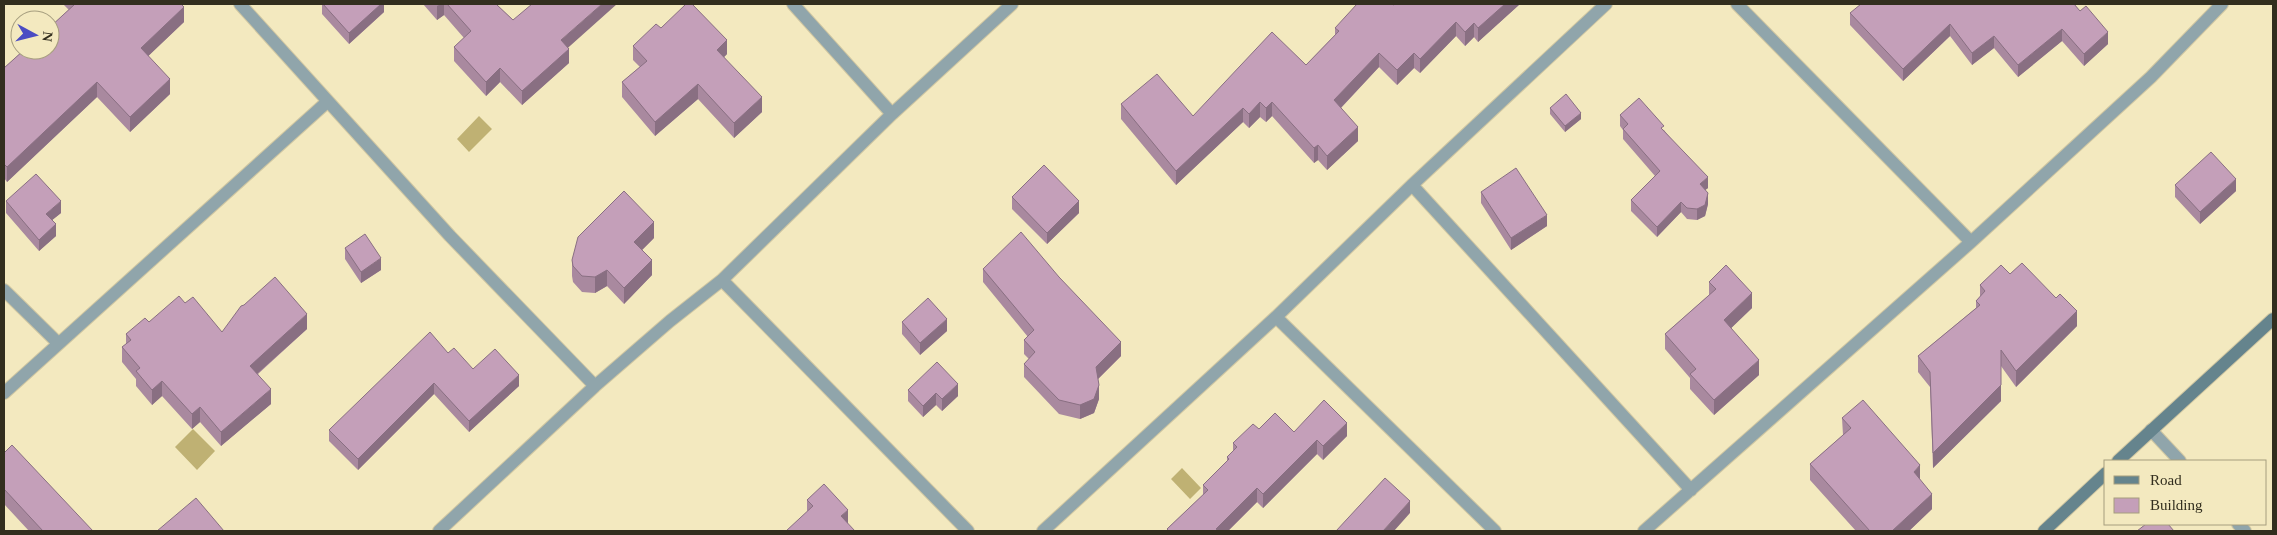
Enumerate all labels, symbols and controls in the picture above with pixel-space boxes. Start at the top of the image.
north arrow [10,10,60,60]
text: N [39,31,55,42]
legend [2104,460,2267,525]
text: Road [2150,472,2182,488]
text: Building [2150,497,2203,513]

